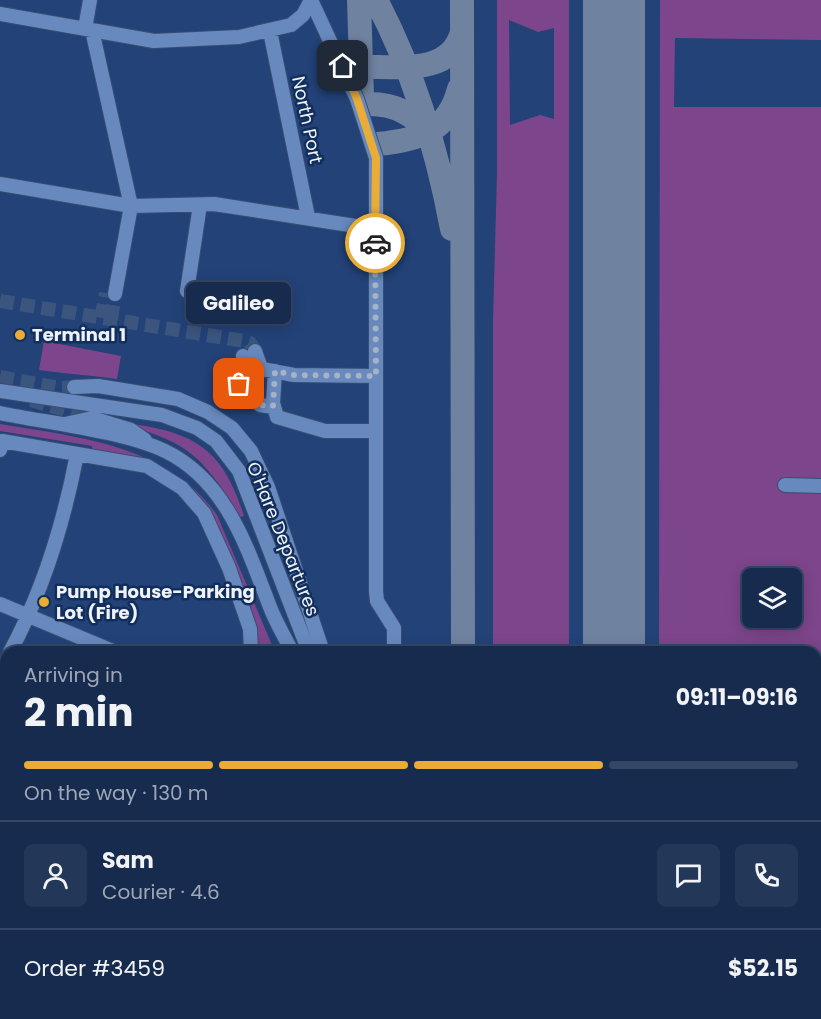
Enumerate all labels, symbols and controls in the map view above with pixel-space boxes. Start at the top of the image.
pin [317,40,368,91]
icon: home [326,49,359,82]
street label: North Port [286,74,329,166]
courier [345,213,405,273]
icon: car [359,227,392,260]
callout: Galileo [186,282,292,324]
text: Galileo [203,289,274,317]
place label: Terminal 1 [32,322,126,347]
marker: Terminal 1 [13,328,27,342]
pin [213,358,264,409]
icon: bag [222,367,255,400]
street label: O'Hare Departures [241,458,326,620]
map controls [742,568,802,628]
button: layers [742,568,802,628]
place label: Pump House-Parking Lot (Fire) [56,579,255,625]
marker: Pump House-Parking Lot (Fire) [37,595,51,609]
text: Arriving in [24,661,123,689]
text: 09:11–09:16 [676,682,798,713]
text: 2 min [24,685,134,740]
text: On the way · 130 m [24,779,208,807]
button: person [24,844,87,907]
button: chat [657,844,720,907]
button: phone [735,844,798,907]
text: Sam [102,845,154,876]
text: Courier · 4.6 [102,878,220,906]
text: Order #3459 [24,953,165,984]
text: $52.15 [728,953,798,984]

